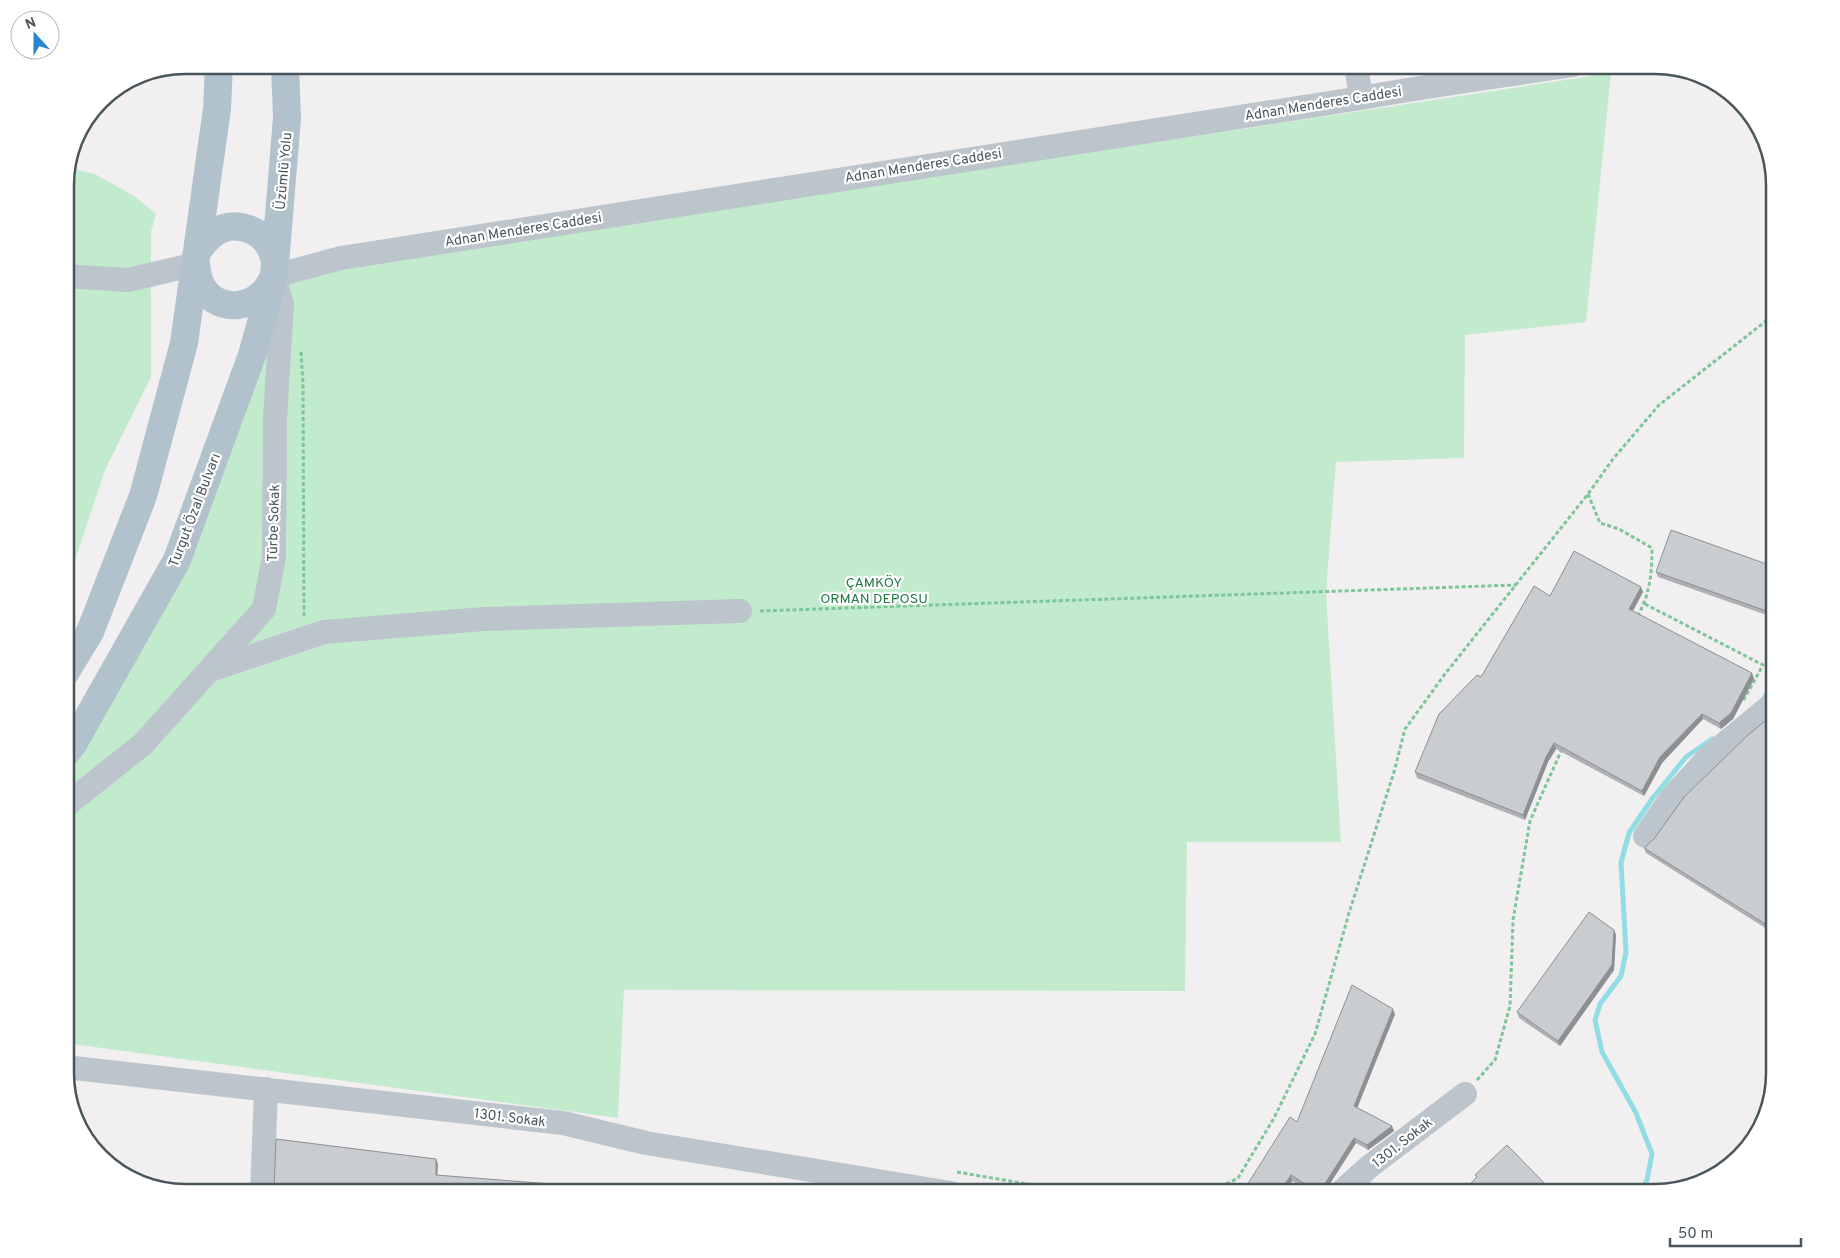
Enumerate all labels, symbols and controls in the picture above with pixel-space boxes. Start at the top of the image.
north arrow [10,10,60,60]
text: N [23,15,39,34]
street label: Adnan Menderes Caddesi [1244,84,1403,125]
street label: Üzümlü Yolu [272,132,296,211]
street label: Adnan Menderes Caddesi [844,146,1003,187]
street label: Adnan Menderes Caddesi [444,210,603,251]
street label: Turgut Özal Bulvarı [165,451,225,570]
street label: Türbe Sokak [265,484,284,562]
park label: ÇAMKÖY ORMAN DEPOSU [820,574,928,608]
street label: 1301. Sokak [473,1106,547,1131]
street label: 1301. Sokak [1369,1114,1436,1172]
scale bar [1670,1216,1801,1248]
text: 50 m [1678,1225,1713,1244]

